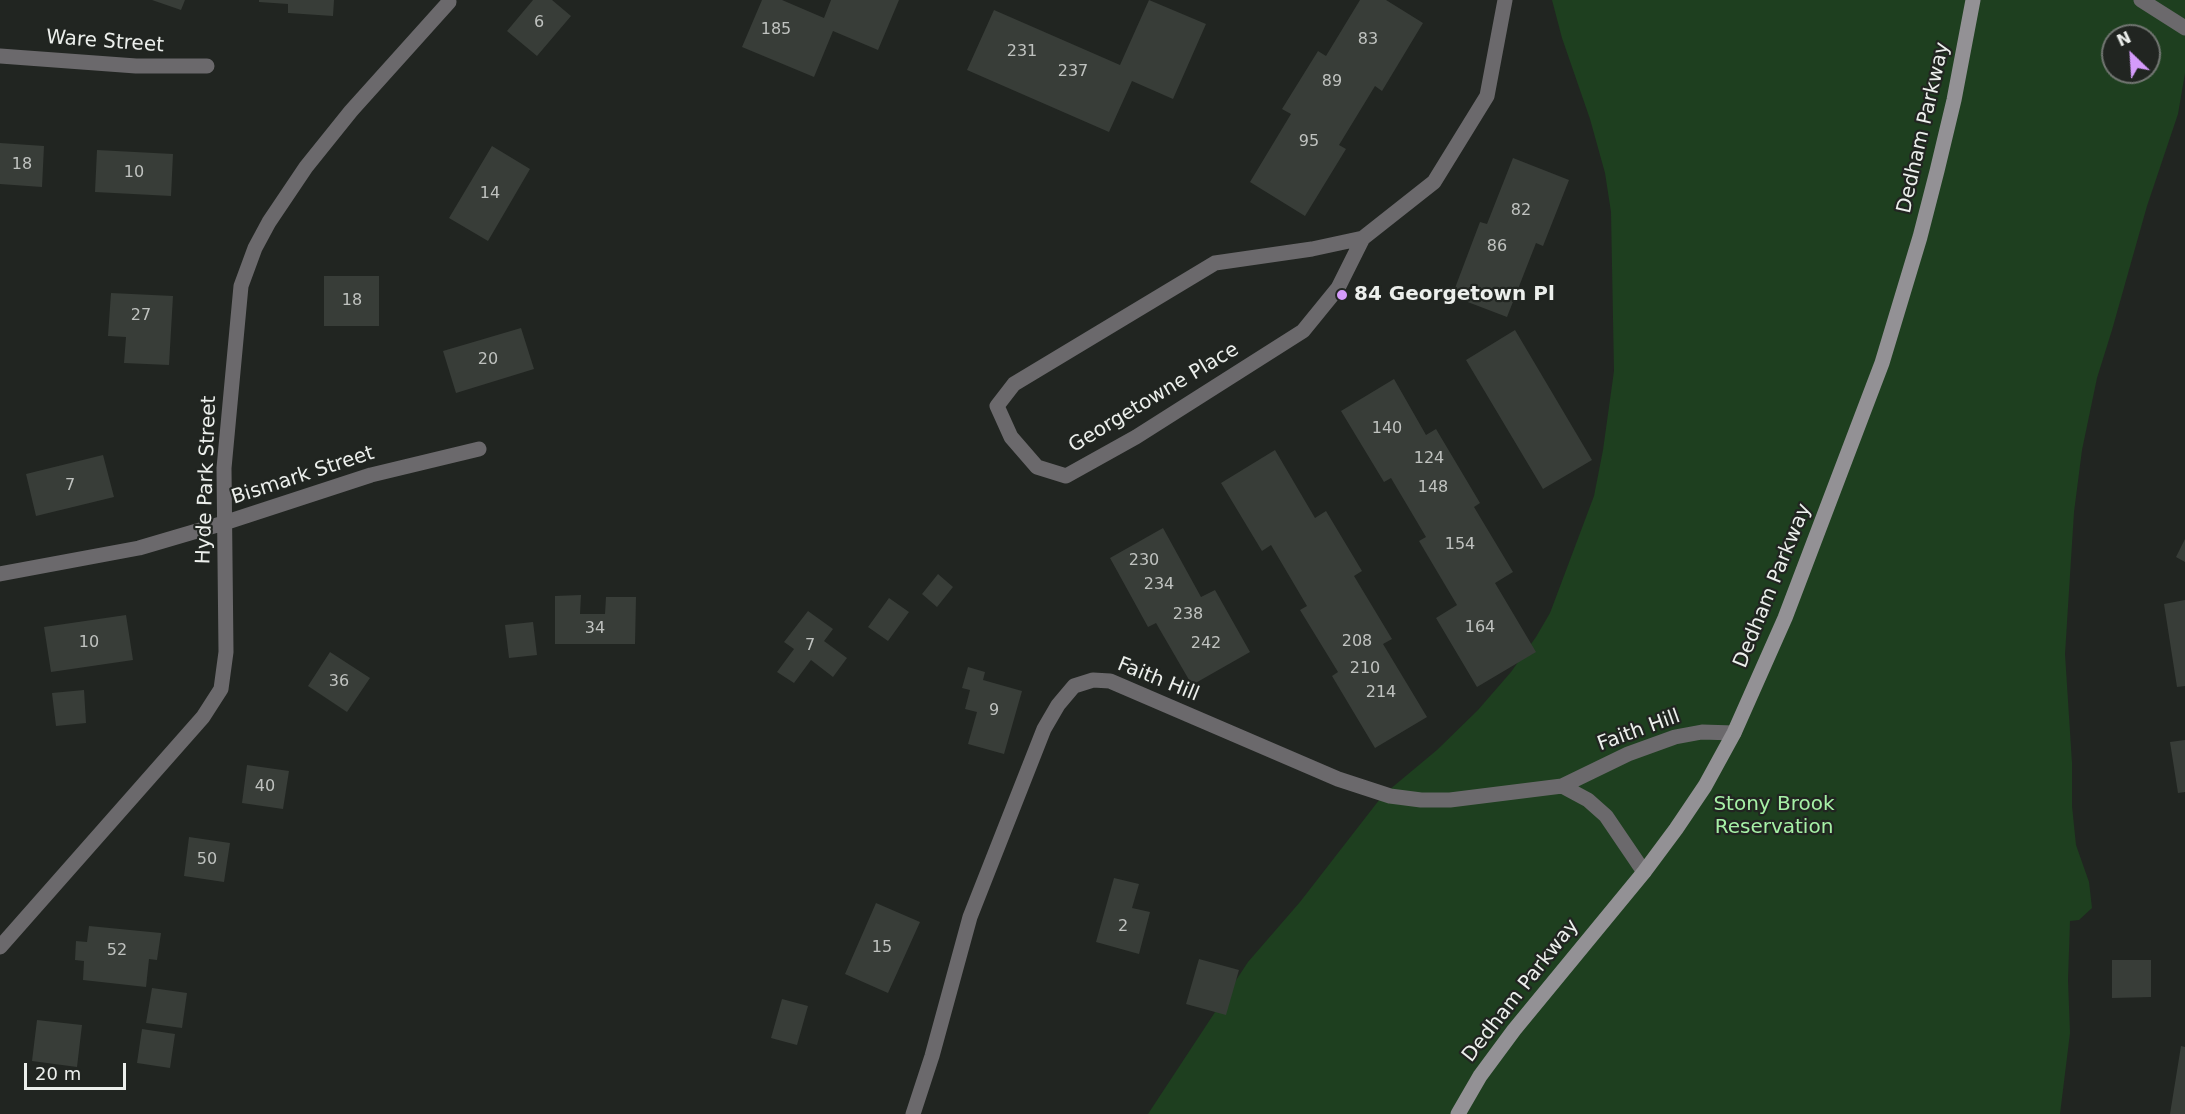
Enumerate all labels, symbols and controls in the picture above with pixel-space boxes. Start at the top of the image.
house number: 6 [534,13,544,33]
house number: 185 [761,20,791,40]
north arrow [2101,24,2161,84]
street label: Ware Street [45,26,165,58]
text: N [2114,28,2134,50]
house number: 83 [1358,30,1378,50]
street label: Dedham Parkway [1893,40,1955,216]
house number: 231 [1007,42,1037,62]
house number: 237 [1058,62,1088,82]
house number: 89 [1322,72,1342,92]
house number: 95 [1299,132,1319,152]
house number: 18 [12,155,32,175]
house number: 10 [124,163,144,183]
house number: 14 [480,184,500,204]
house number: 82 [1511,201,1531,221]
house number: 86 [1487,237,1507,257]
place label: 84 Georgetown Pl [1354,283,1555,307]
marker: 84 Georgetown Pl [1335,288,1349,302]
house number: 18 [342,291,362,311]
house number: 27 [131,306,151,326]
street label: Georgetowne Place [1065,338,1243,458]
house number: 20 [478,350,498,370]
street label: Hyde Park Street [192,395,222,565]
house number: 140 [1372,419,1402,439]
street label: Bismark Street [229,442,377,510]
house number: 124 [1414,449,1444,469]
house number: 7 [65,476,75,496]
house number: 148 [1418,478,1448,498]
street label: Dedham Parkway [1729,500,1817,672]
house number: 154 [1445,535,1475,555]
house number: 230 [1129,551,1159,571]
house number: 234 [1144,575,1174,595]
house number: 238 [1173,605,1203,625]
house number: 164 [1465,618,1495,638]
house number: 34 [585,619,605,639]
house number: 208 [1342,632,1372,652]
house number: 10 [79,633,99,653]
house number: 242 [1191,634,1221,654]
house number: 7 [805,636,815,656]
street label: Faith Hill [1114,653,1202,707]
house number: 210 [1350,659,1380,679]
house number: 36 [329,672,349,692]
house number: 214 [1366,683,1396,703]
house number: 9 [989,701,999,721]
street label: Faith Hill [1594,705,1684,757]
house number: 40 [255,777,275,797]
park label: Stony Brook Reservation [1713,793,1835,840]
house number: 50 [197,850,217,870]
street label: Dedham Parkway [1458,915,1584,1067]
house number: 2 [1118,917,1128,937]
house number: 15 [872,938,892,958]
house number: 52 [107,941,127,961]
scale bar [27,1051,129,1089]
text: 20 m [35,1063,81,1084]

